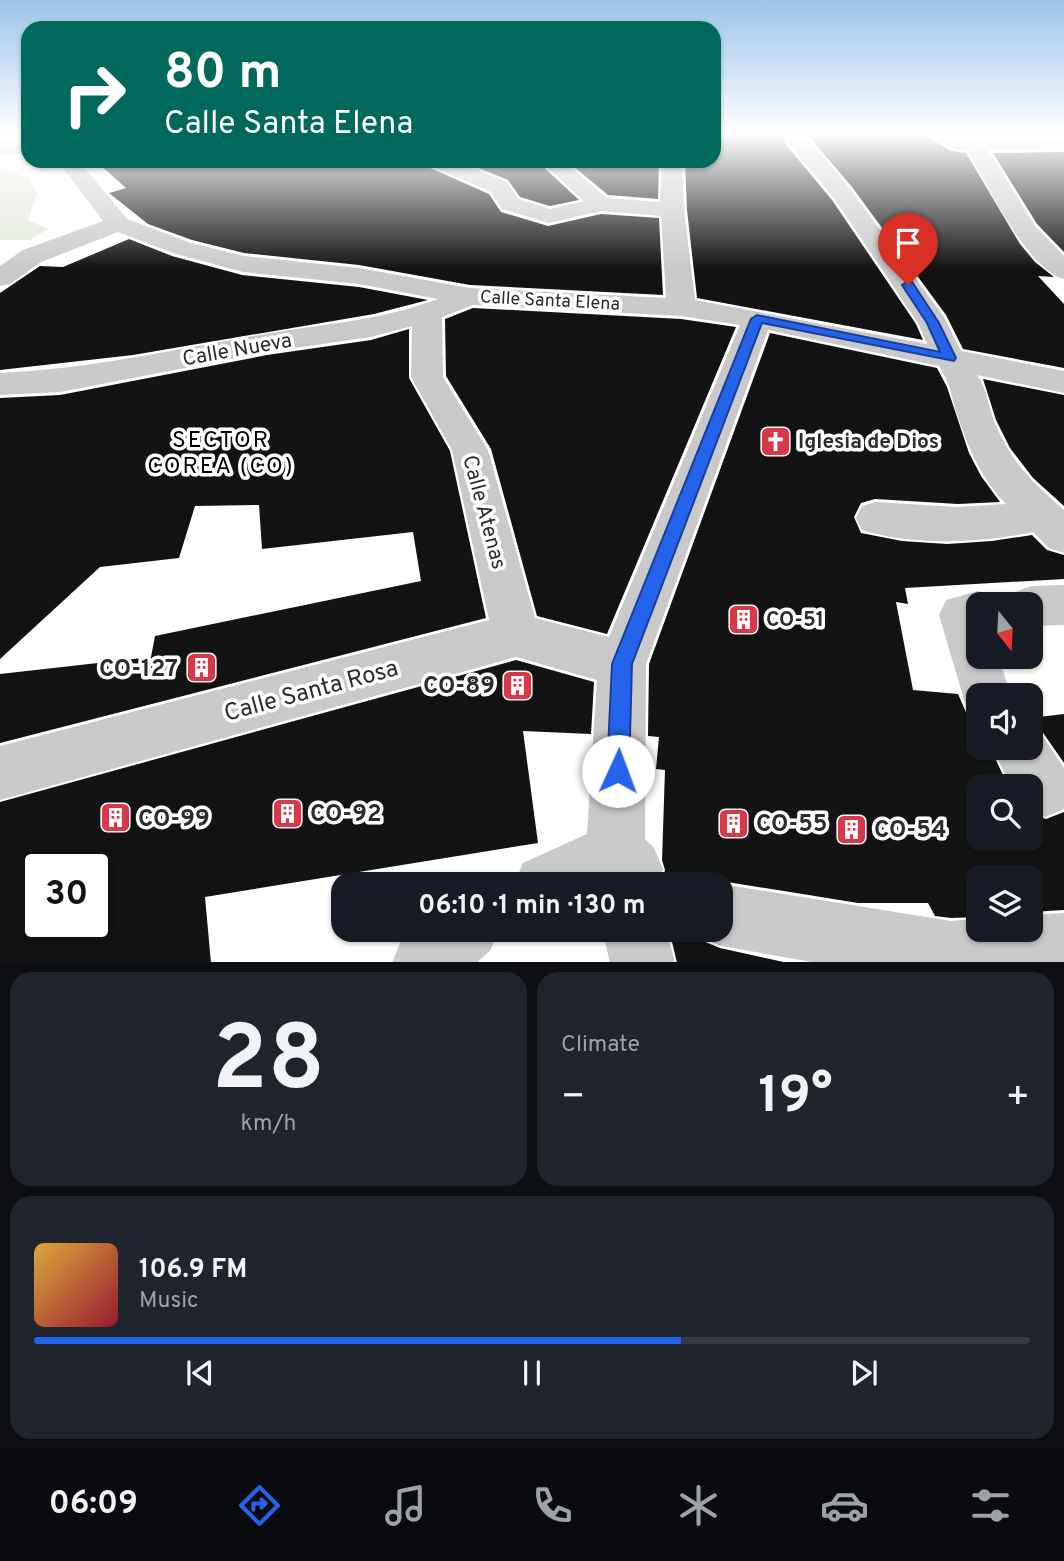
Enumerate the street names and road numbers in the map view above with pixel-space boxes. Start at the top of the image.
street label: Calle Santa Elena [479,286,621,317]
street label: Calle Nueva [180,328,294,373]
street label: Calle Atenas [455,452,512,572]
street label: Calle Santa Rosa [221,654,402,730]

